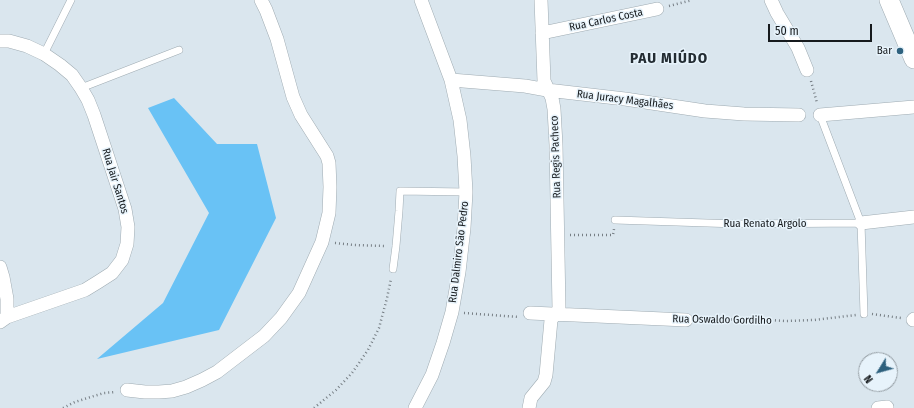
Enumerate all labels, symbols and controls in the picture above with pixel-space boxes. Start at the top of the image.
street label: Rua Carlos Costa [568,6,644,34]
scale bar [770,16,874,42]
text: 50 m [775,24,799,38]
place label: Bar [877,44,892,58]
marker: Bar [895,46,905,56]
district label: PAU MIÚDO [630,50,708,68]
street label: Rua Juracy Magalhães [576,88,674,112]
street label: Rua Regis Pacheco [548,115,564,199]
street label: Rua Jair Santos [99,147,131,215]
street label: Rua Dalmiro São Pedro [446,200,472,304]
street label: Rua Renato Argolo [724,217,806,231]
street label: Rua Oswaldo Gordilho [672,313,772,327]
north arrow [858,352,898,392]
text: N [862,372,876,385]

